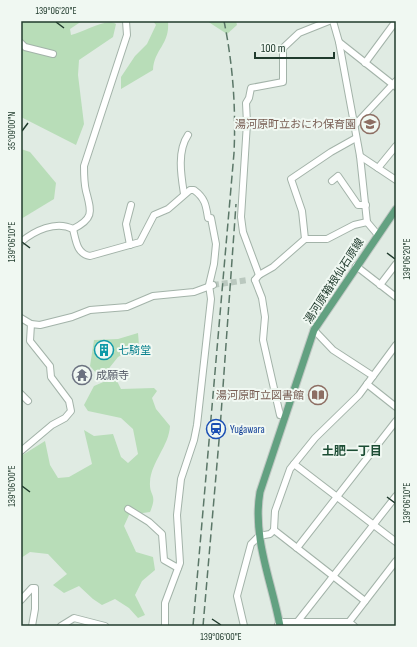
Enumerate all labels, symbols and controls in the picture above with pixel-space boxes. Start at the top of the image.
text: 139°06'20"E [35,5,77,17]
scale bar [255,34,334,60]
text: 100 m [261,41,286,56]
text: 35°09'00"N [6,112,18,150]
school or university icon: 湯河原町立おにわ保育園 [359,113,381,135]
place label: 湯河原町立おにわ保育園 [235,118,356,131]
text: 139°06'10"E [6,222,18,262]
street label: 湯河原箱根仙石原線 [302,236,366,326]
text: 139°06'20"E [401,238,413,280]
building icon: 七騎堂 [93,339,115,361]
place label: 七騎堂 [118,344,151,357]
temple icon: 成願寺 [71,364,93,386]
place label: 成願寺 [96,369,129,382]
library icon: 湯河原町立図書館 [307,384,329,406]
place label: 湯河原町立図書館 [216,389,304,402]
station icon: Yugawara [205,418,227,440]
place label: Yugawara [230,423,265,436]
district label: 土肥一丁目 [322,444,382,459]
text: 139°06'00"E [6,465,18,507]
text: 139°06'10"E [401,483,413,523]
text: 139°06'00"E [200,631,242,643]

